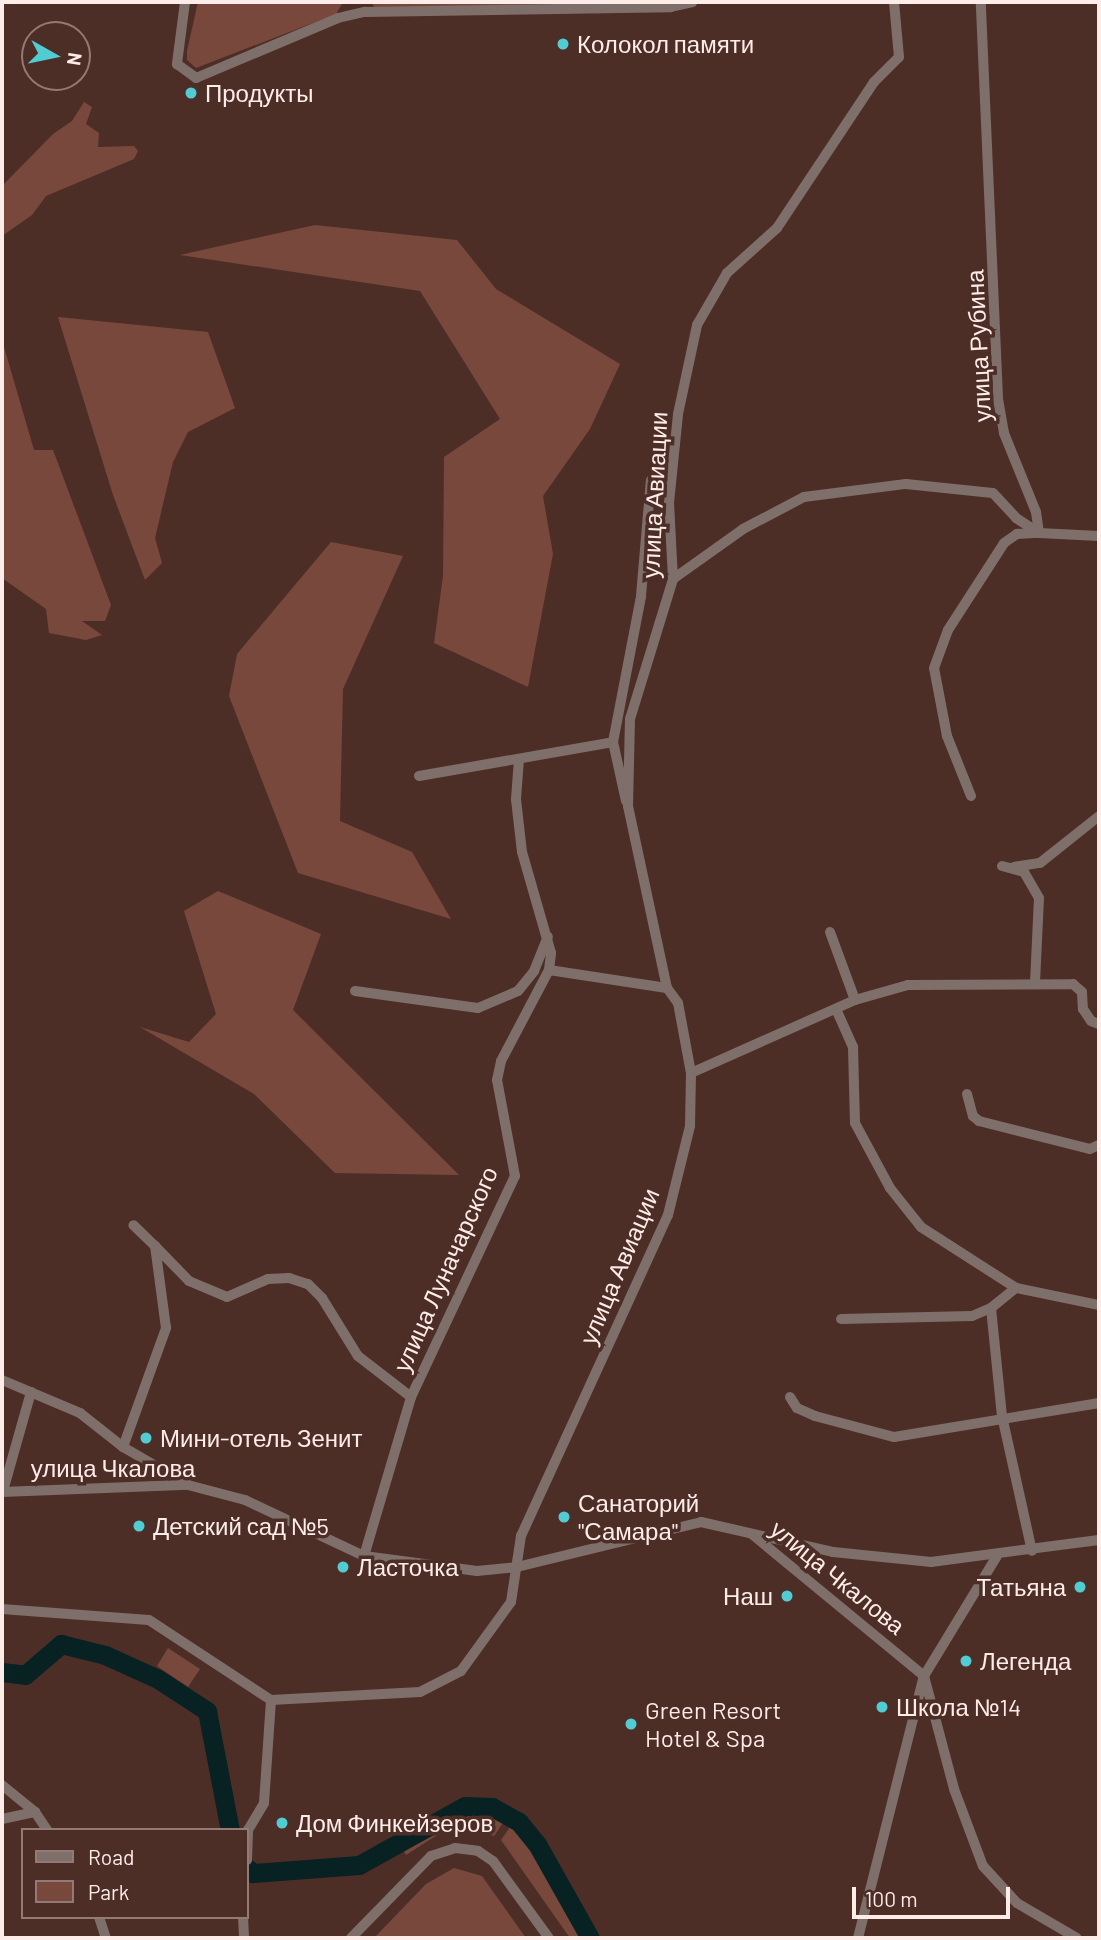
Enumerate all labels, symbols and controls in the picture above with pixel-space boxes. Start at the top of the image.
north arrow [21,21,91,91]
place label: Колокол памяти [577,30,754,58]
marker: Колокол памяти [555,36,571,52]
text: N [63,51,88,67]
place label: Продукты [205,79,313,107]
marker: Продукты [183,85,199,101]
street label: улица Рубина [960,269,996,423]
street label: улица Авиации [635,411,673,579]
street label: улица Луначарского [387,1162,503,1376]
street label: улица Авиации [573,1184,665,1348]
place label: Мини-отель Зенит [160,1424,362,1452]
marker: Мини-отель Зенит [138,1430,154,1446]
street label: улица Чкалова [31,1454,195,1482]
place label: Санаторий "Самара" [578,1489,699,1545]
marker: Санаторий "Самара" [556,1509,572,1525]
place label: Детский сад №5 [153,1512,329,1540]
street label: улица Чкалова [765,1514,911,1640]
marker: Детский сад №5 [131,1518,147,1534]
place label: Ласточка [357,1553,459,1581]
marker: Ласточка [335,1559,351,1575]
place label: Татьяна [977,1573,1066,1601]
marker: Татьяна [1072,1579,1088,1595]
place label: Наш [723,1582,773,1610]
marker: Наш [779,1588,795,1604]
place label: Легенда [980,1647,1071,1675]
marker: Легенда [958,1653,974,1669]
place label: Школа №14 [896,1693,1021,1721]
place label: Green Resort Hotel & Spa [645,1696,781,1752]
marker: Школа №14 [874,1699,890,1715]
marker: Green Resort Hotel & Spa [623,1716,639,1732]
place label: Дом Финкейзеров [296,1809,493,1837]
marker: Дом Финкейзеров [274,1815,290,1831]
legend [21,1828,248,1919]
text: Road [88,1844,134,1869]
scale bar [856,1874,1014,1918]
text: Park [88,1879,129,1904]
text: 100 m [865,1886,918,1911]

